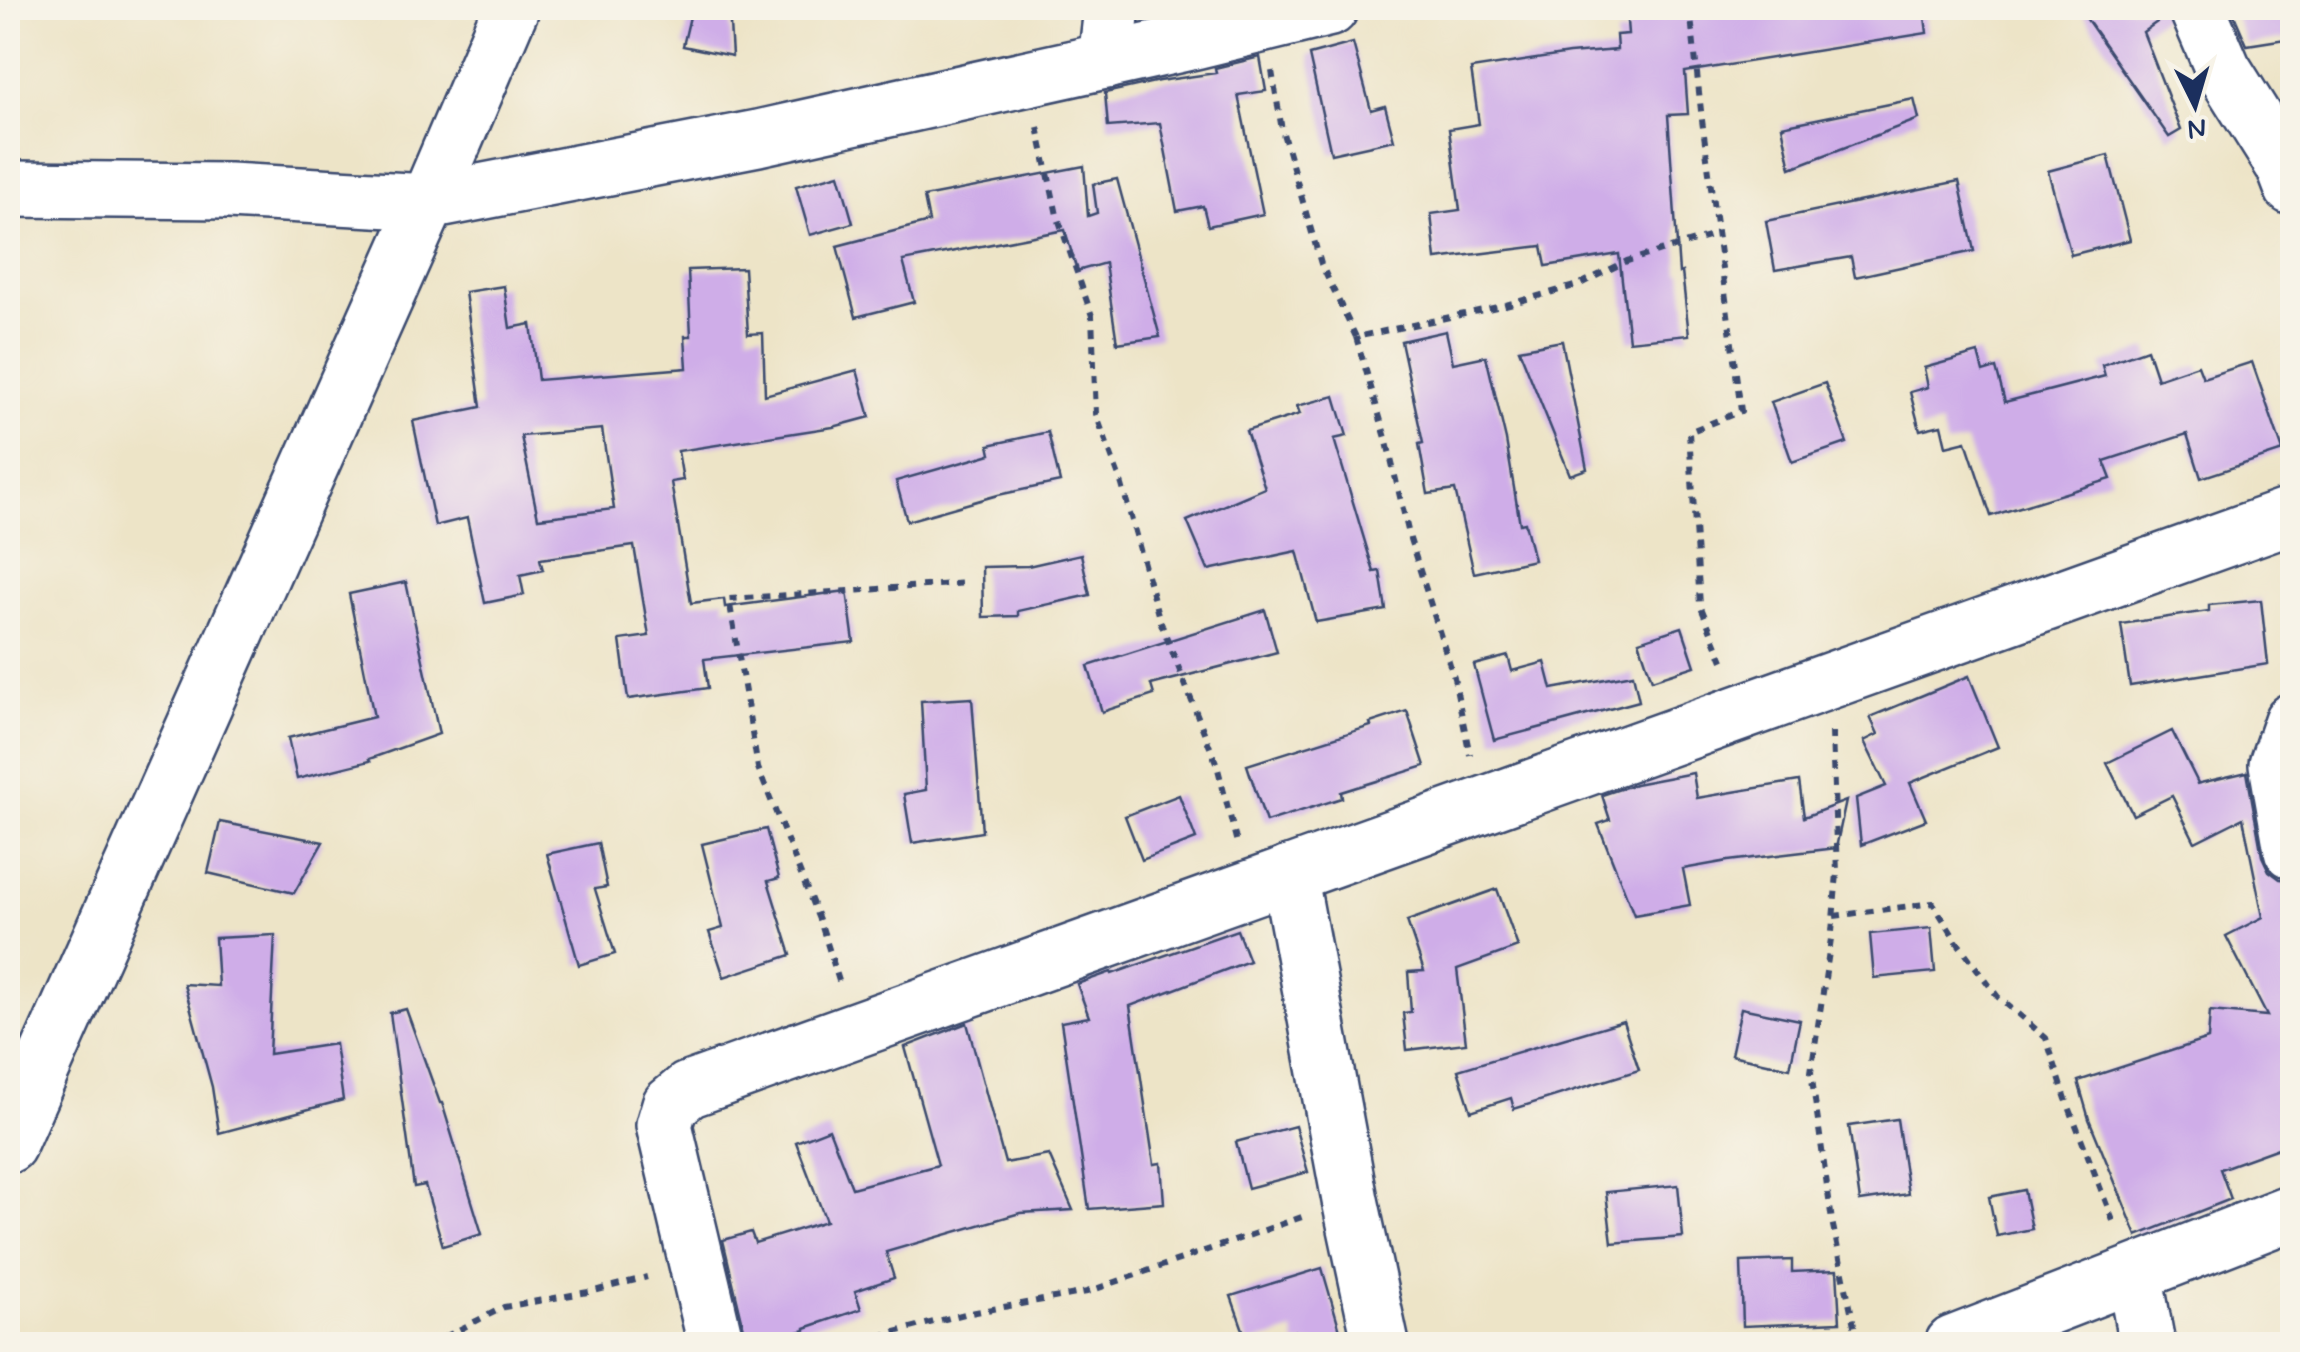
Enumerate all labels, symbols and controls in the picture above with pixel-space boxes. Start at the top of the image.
north arrow [2145,55,2245,155]
text: N [2186,108,2208,147]

